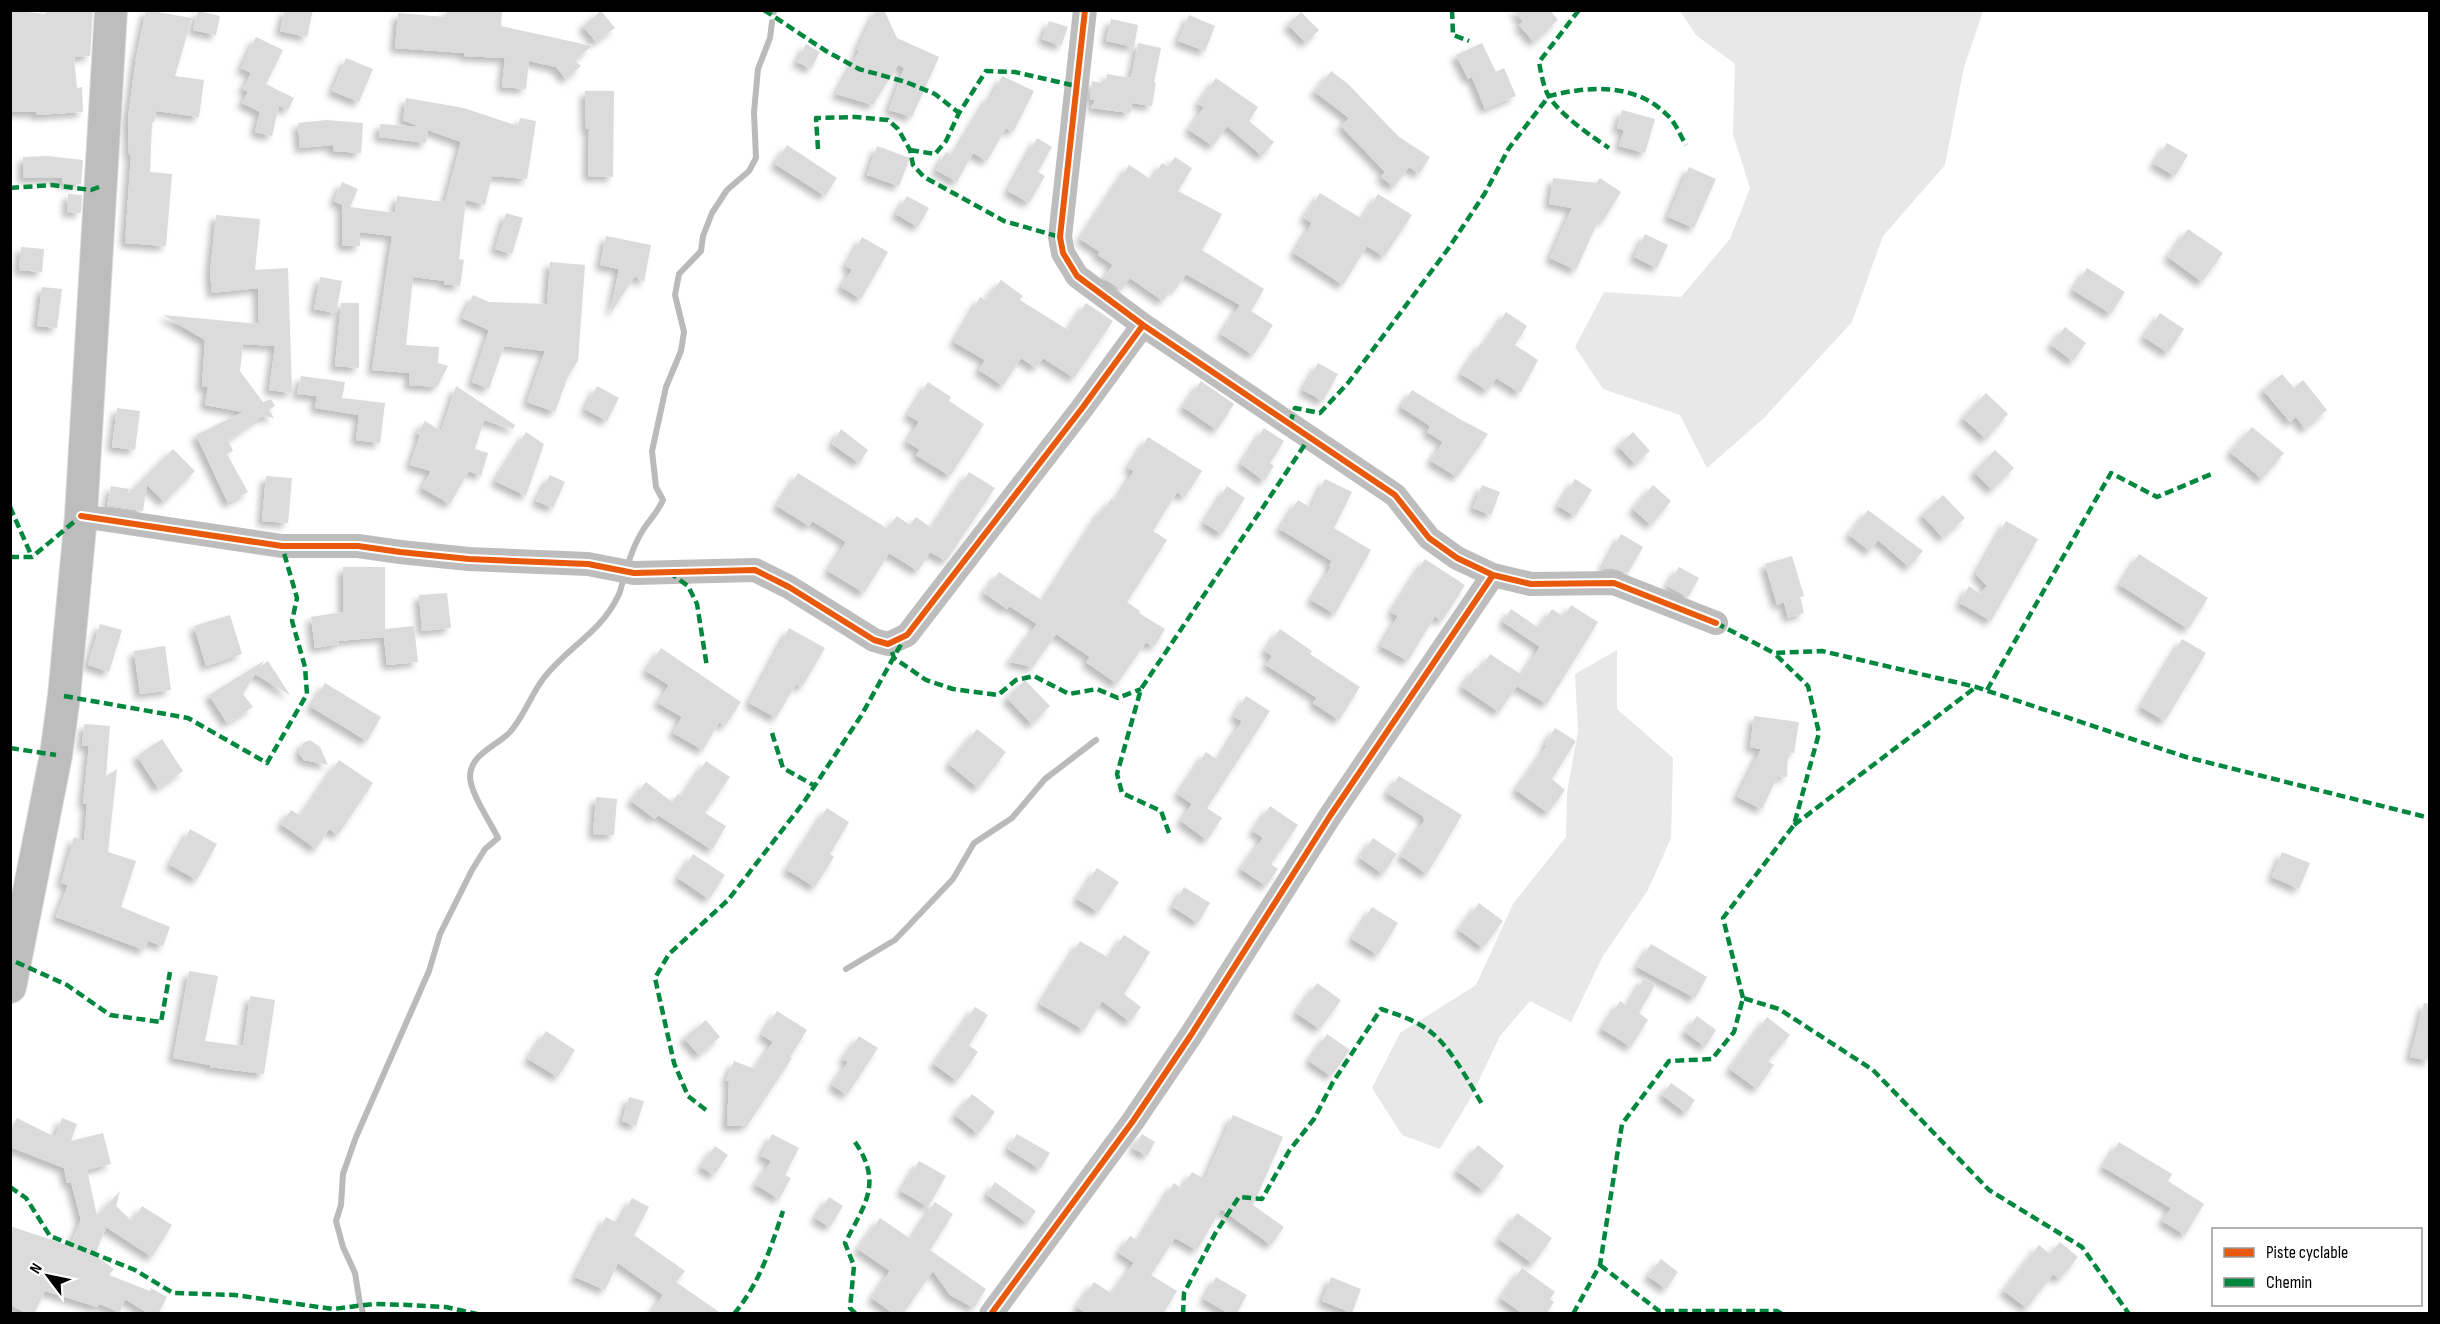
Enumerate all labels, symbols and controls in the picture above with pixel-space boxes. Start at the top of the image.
legend [2212,1228,2422,1306]
text: Piste cyclable [2266,1242,2348,1263]
north arrow [18,1246,78,1306]
text: N [26,1260,47,1278]
text: Chemin [2266,1272,2312,1293]

